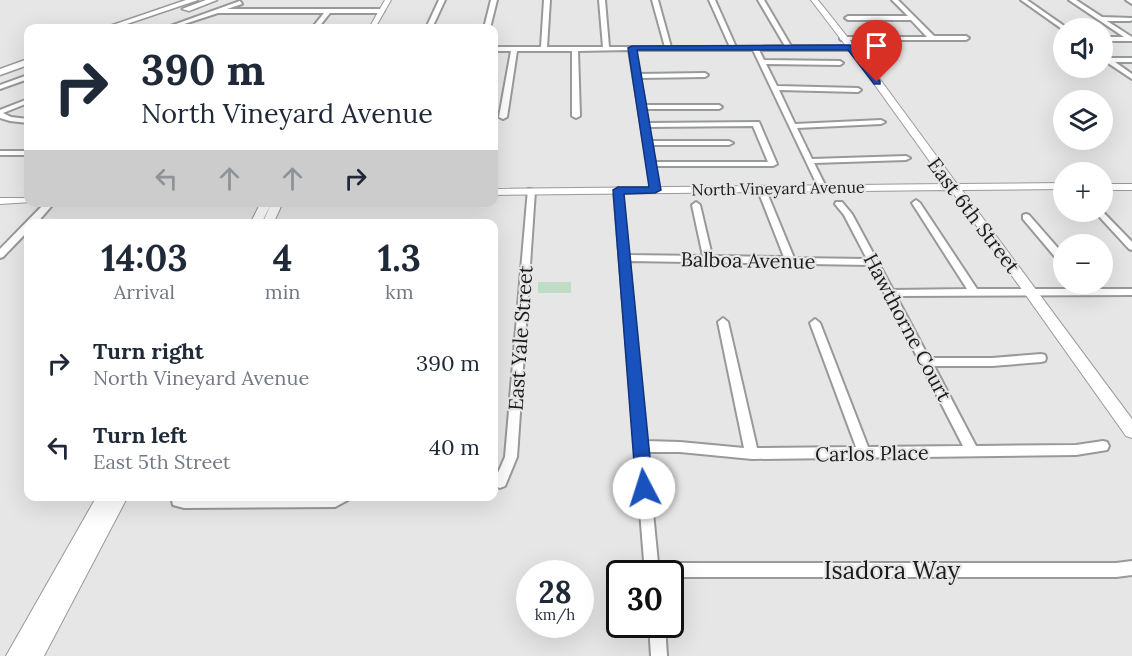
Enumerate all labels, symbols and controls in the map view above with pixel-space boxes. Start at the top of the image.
map controls [1053,18,1113,294]
button: sound [1053,18,1113,78]
pin [851,20,902,82]
icon: arrive [860,29,893,62]
text: 390 m [141,43,265,97]
icon: right [42,48,120,126]
button: layers [1053,90,1113,150]
text: North Vineyard Avenue [141,96,433,130]
street label: East 6th Street [922,152,1026,278]
icon: left [150,162,183,195]
icon: ahead [213,162,246,195]
icon: ahead [276,162,309,195]
icon: right [339,162,372,195]
button: + [1053,162,1113,222]
street label: North Vineyard Avenue [691,176,865,200]
button: − [1053,234,1113,294]
text: 14:03 [101,235,188,281]
text: 4 [273,235,292,281]
text: 1.3 [378,235,421,281]
street label: Balboa Avenue [680,246,816,274]
street label: Hawthorne Court [858,249,958,405]
street label: East Yale Street [502,264,538,411]
text: Arrival [114,279,175,304]
text: min [265,279,300,304]
text: km [385,279,414,304]
text: Turn right [93,337,204,365]
icon: right [42,347,75,380]
text: 390 m [416,349,480,377]
text: North Vineyard Avenue [93,365,309,390]
text: Turn left [93,421,187,449]
icon: left [42,431,75,464]
text: 40 m [429,433,480,461]
street label: Carlos Place [815,440,929,466]
text: East 5th Street [93,449,231,474]
position arrow [612,456,676,520]
street label: Isadora Way [824,555,961,586]
speed limit sign: 30 [606,560,684,638]
text: 28 [538,573,572,611]
text: km/h [535,605,575,624]

